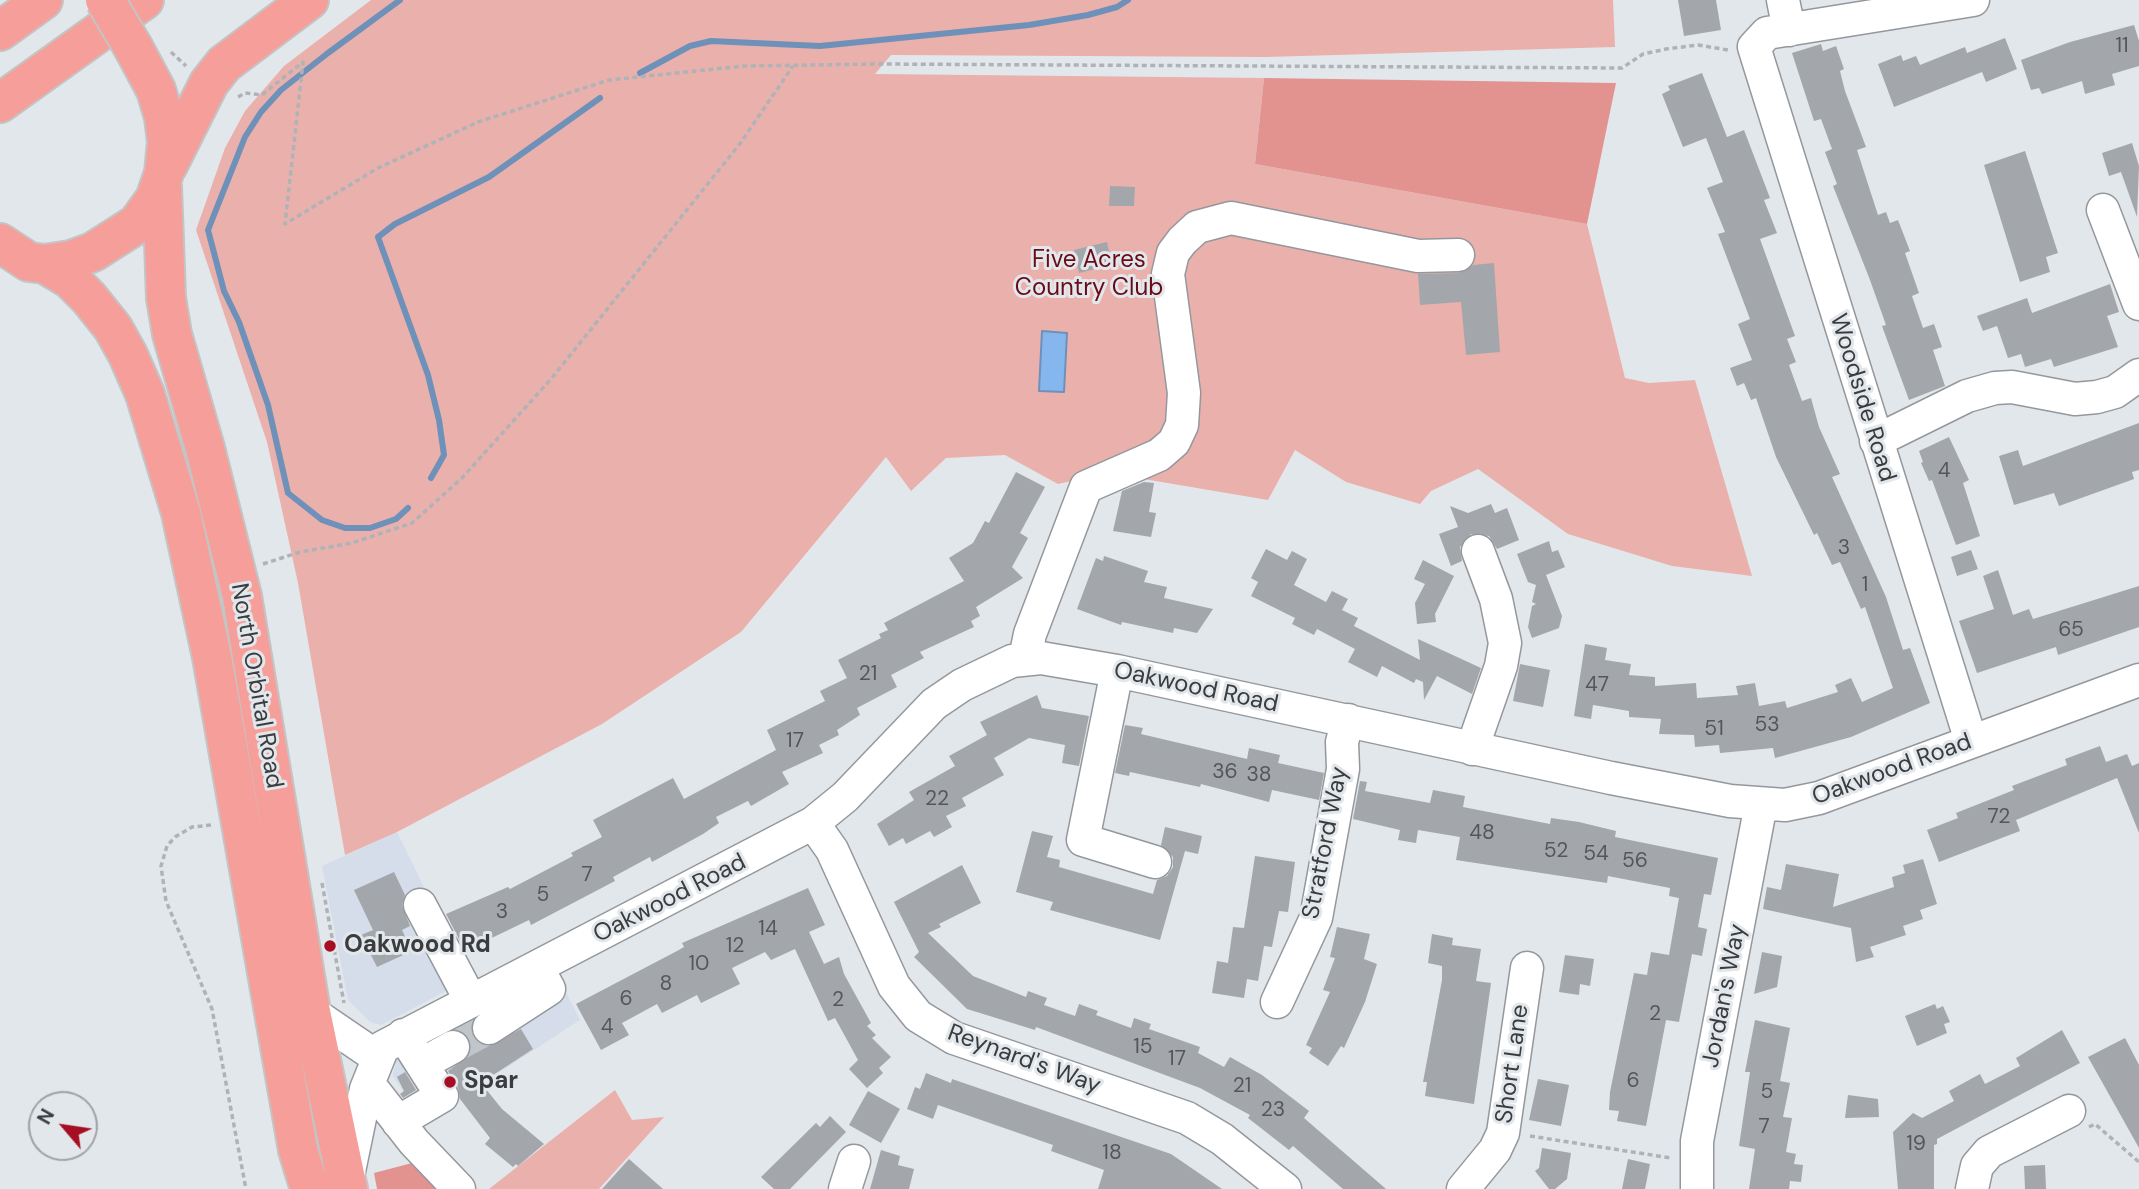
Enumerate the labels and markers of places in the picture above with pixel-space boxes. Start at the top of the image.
place label: Oakwood Rd [344,932,491,960]
marker: Oakwood Rd [322,938,338,954]
place label: Spar [464,1068,518,1096]
marker: Spar [442,1074,458,1090]

